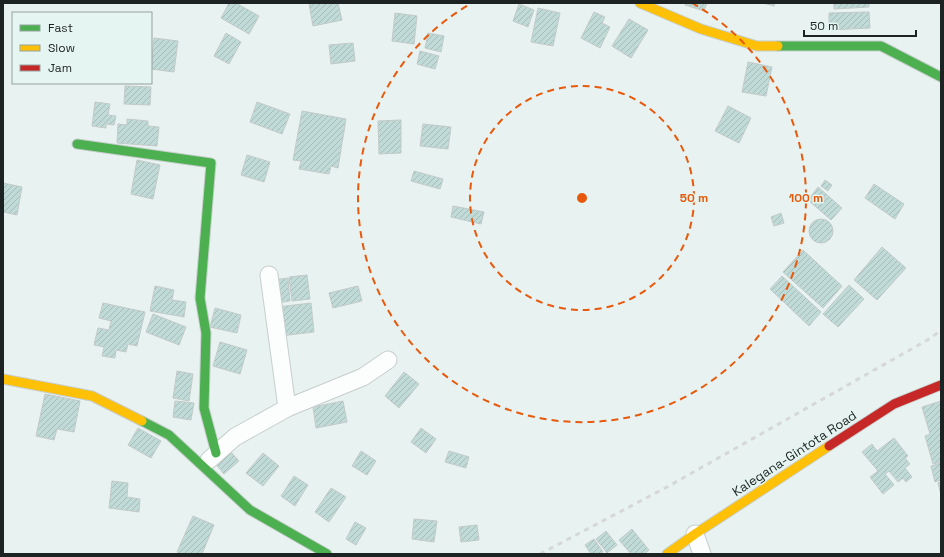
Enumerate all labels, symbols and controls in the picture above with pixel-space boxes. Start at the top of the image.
legend [12,12,152,84]
scale bar [804,12,916,38]
text: 50 m [810,18,838,34]
text: Fast [48,20,73,36]
text: Slow [48,40,75,56]
text: Jam [48,60,72,76]
text: 50 m [680,190,708,206]
text: 100 m [789,190,823,206]
centre of rings [575,191,589,205]
street label: Kalegana-Gintota Road [729,407,860,500]

